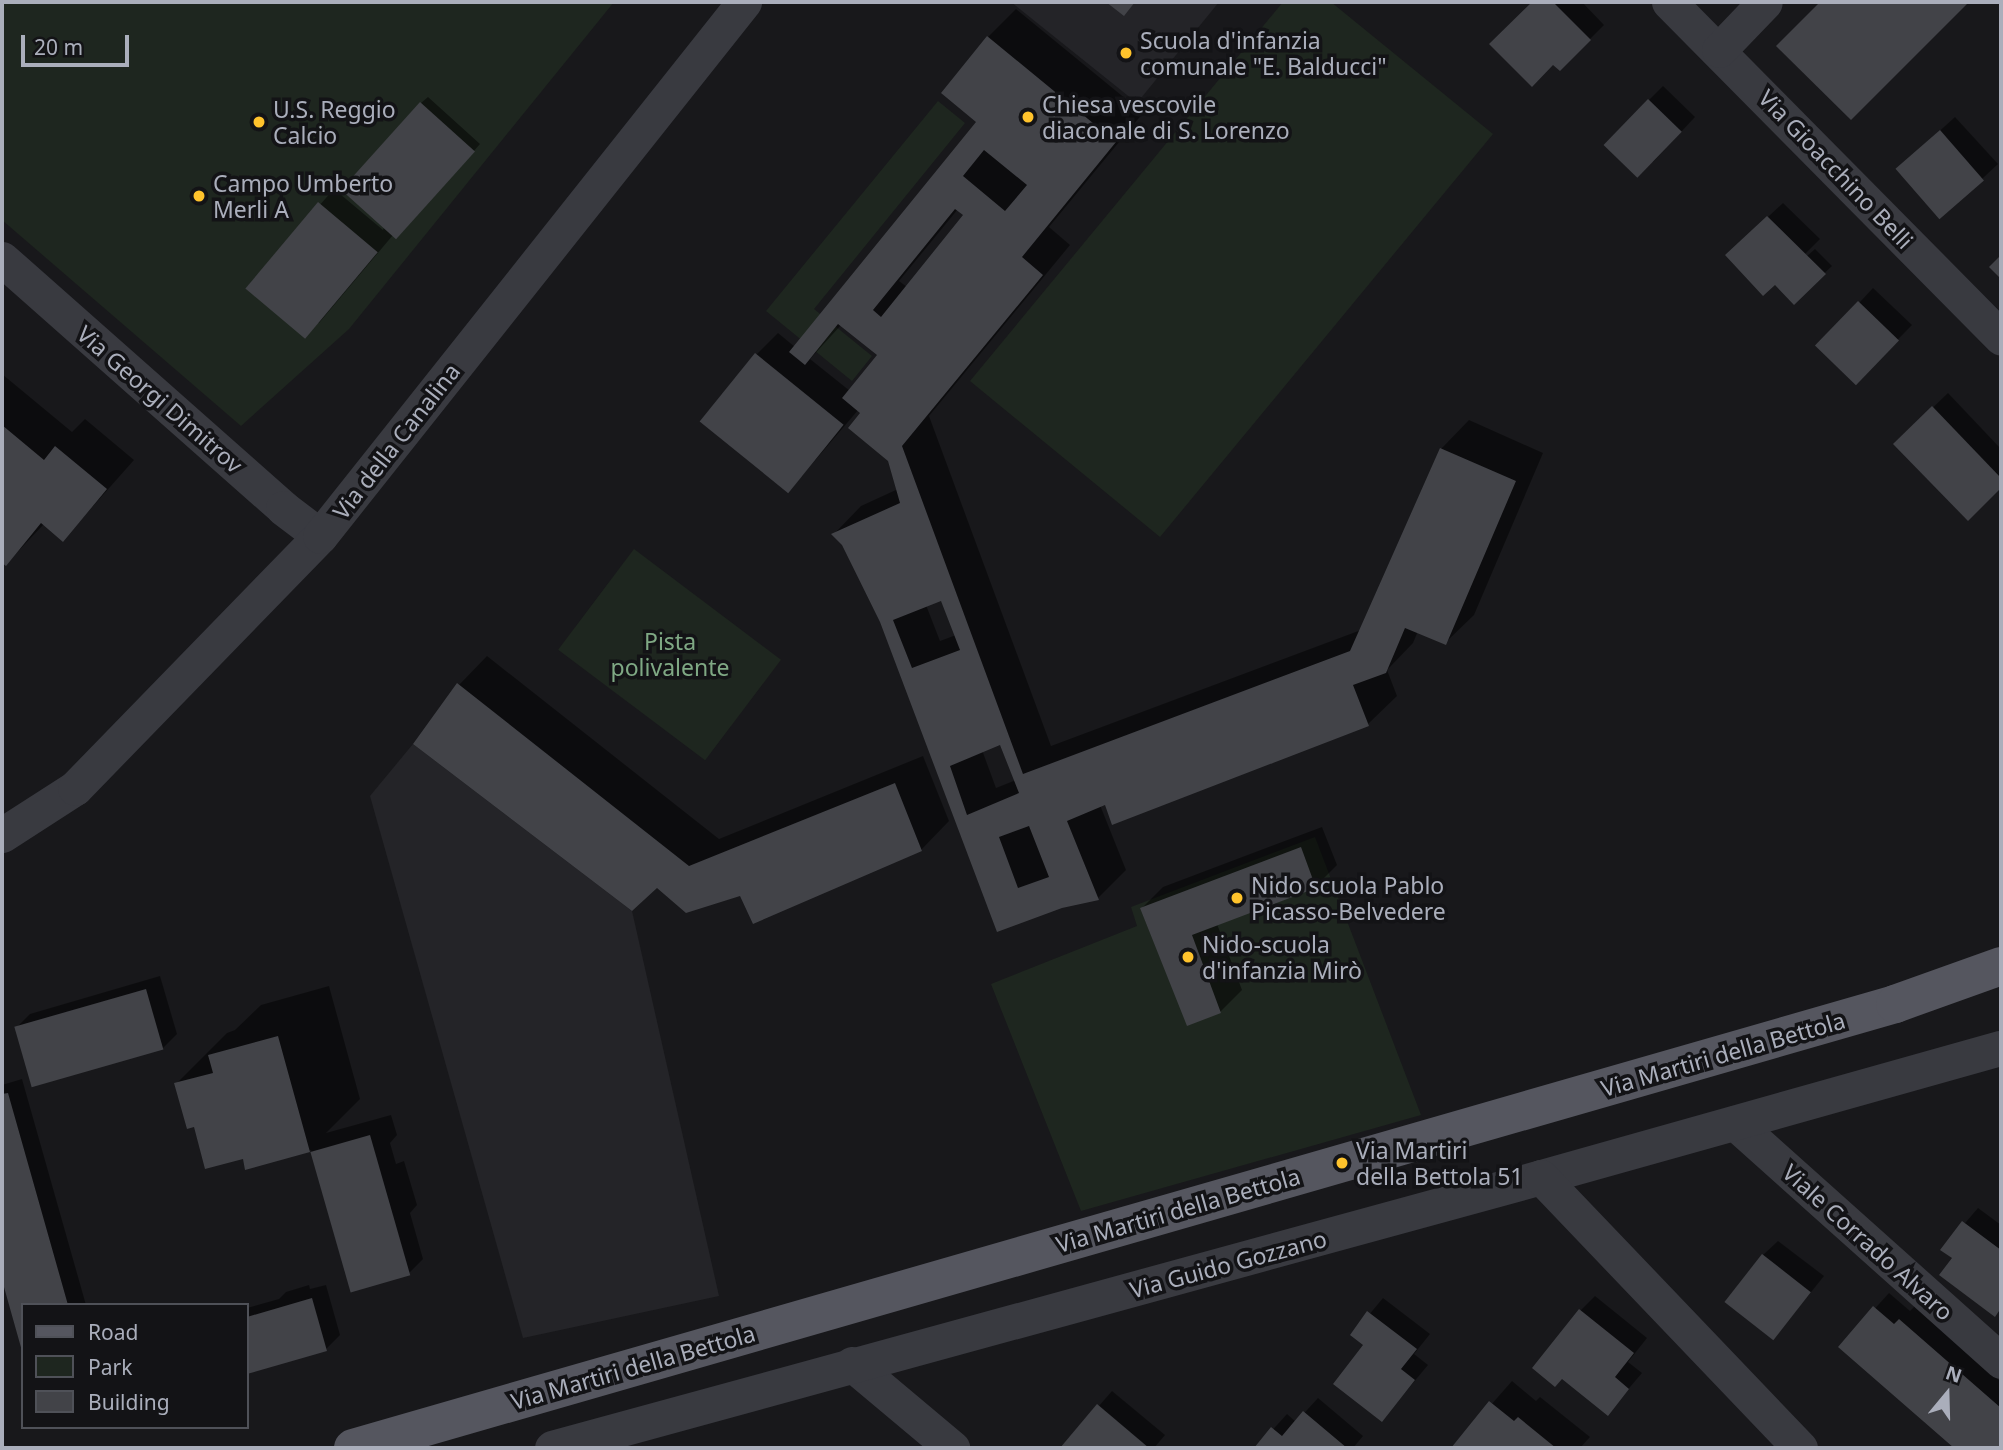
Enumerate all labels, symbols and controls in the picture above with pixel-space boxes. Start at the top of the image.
scale bar [24,21,133,65]
place label: Scuola d'infanzia comunale "E. Balducci" [1140,26,1387,80]
text: 20 m [34,33,83,61]
marker: Scuola d'infanzia comunale "E. Balducci" [1118,45,1134,61]
street label: Via Gioacchino Belli [1753,84,1919,254]
place label: Chiesa vescovile diaconale di S. Lorenzo [1042,90,1290,144]
place label: U.S. Reggio Calcio [273,95,396,149]
marker: Chiesa vescovile diaconale di S. Lorenzo [1020,109,1036,125]
marker: U.S. Reggio Calcio [251,114,267,130]
place label: Campo Umberto Merli A [213,169,393,223]
marker: Campo Umberto Merli A [191,188,207,204]
street label: Via Georgi Dimitrov [72,320,248,478]
street label: Via della Canalina [327,358,465,524]
park label: Pista polivalente [611,627,729,681]
place label: Nido scuola Pablo Picasso-Belvedere [1251,871,1446,925]
marker: Nido scuola Pablo Picasso-Belvedere [1229,890,1245,906]
place label: Nido-scuola d'infanzia Mirò [1202,930,1362,984]
marker: Nido-scuola d'infanzia Mirò [1180,949,1196,965]
street label: Via Martiri della Bettola [1598,1006,1848,1102]
place label: Via Martiri della Bettola 51 [1356,1136,1523,1190]
marker: Via Martiri della Bettola 51 [1334,1155,1350,1171]
street label: Viale Corrado Alvaro [1777,1158,1959,1326]
street label: Via Martiri della Bettola [1053,1162,1303,1258]
street label: Via Guido Gozzano [1127,1224,1329,1304]
legend [21,1303,248,1429]
text: Road [88,1318,138,1346]
street label: Via Martiri della Bettola [508,1319,758,1415]
text: Park [88,1353,132,1381]
north arrow [1912,1359,1982,1429]
text: N [1942,1359,1965,1389]
text: Building [88,1388,170,1416]

